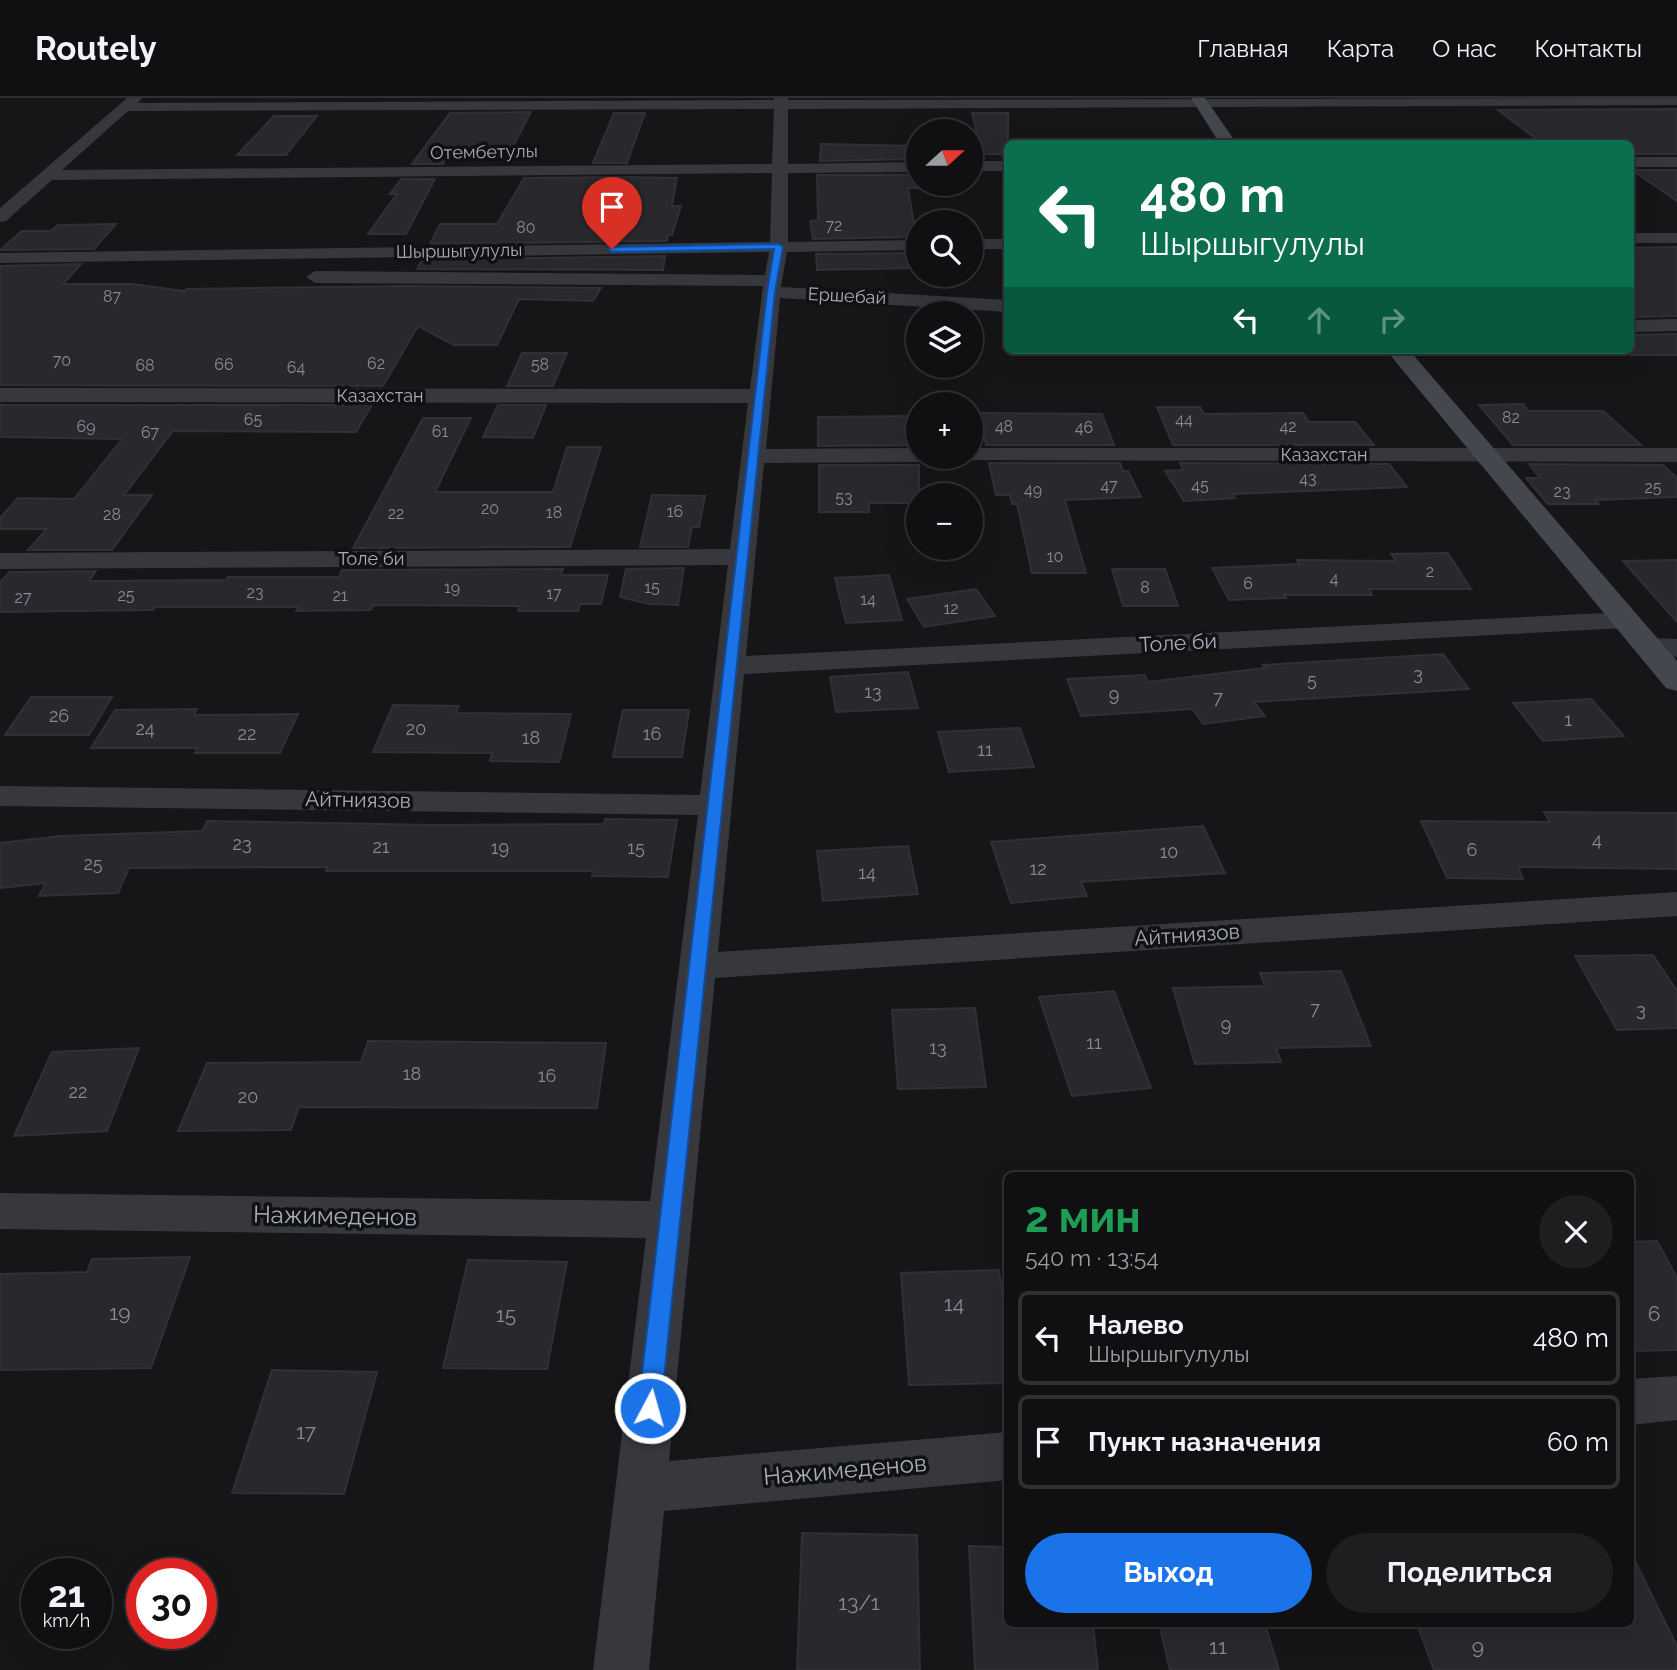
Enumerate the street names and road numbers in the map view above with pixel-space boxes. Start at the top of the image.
street label: Отембетулы [430,140,538,163]
street label: Шыршыгулулы [396,239,522,262]
street label: Ершебай [807,283,887,308]
street label: Казахстан [336,385,424,406]
street label: Казахстан [1280,444,1368,465]
street label: Толе би [338,548,404,569]
street label: Толе би [1138,628,1217,657]
street label: Айтниязов [305,786,411,813]
street label: Айтниязов [1133,918,1241,951]
street label: Нажимеденов [253,1200,417,1231]
street label: Нажимеденов [762,1448,928,1491]

